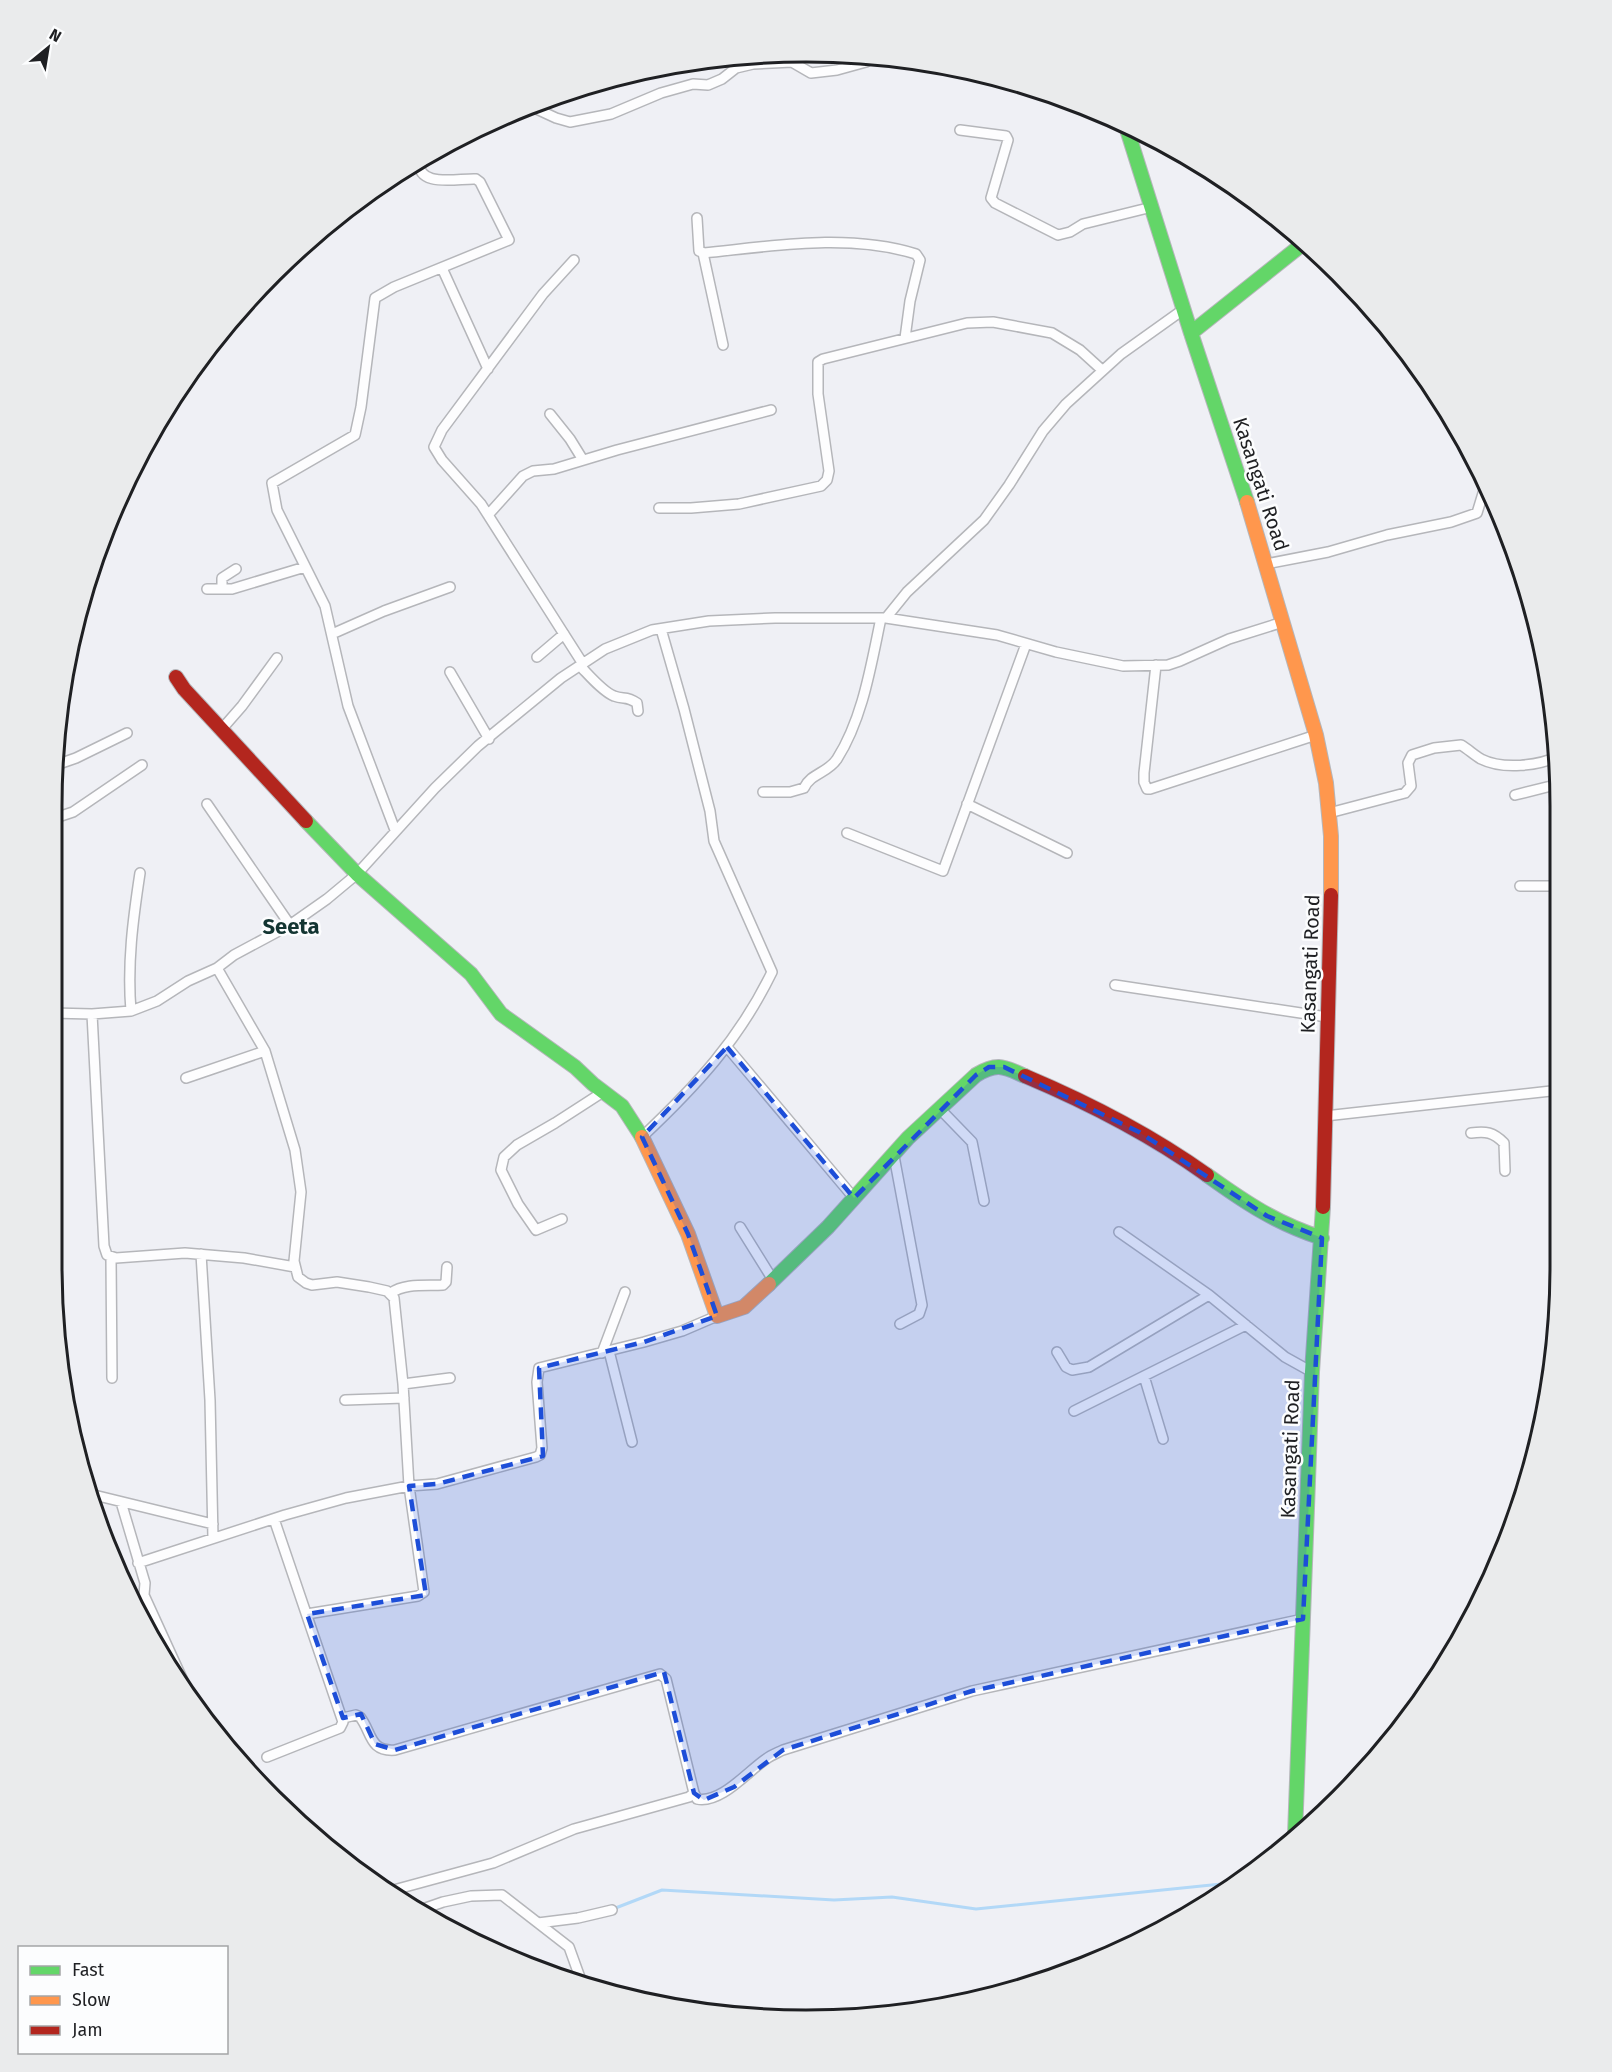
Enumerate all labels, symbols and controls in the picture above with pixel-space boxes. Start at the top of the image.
north arrow [18,18,78,78]
text: N [46,25,65,46]
street label: Kasangati Road [1228,414,1294,554]
street label: Kasangati Road [1296,894,1324,1034]
district label: Seeta [262,913,320,940]
street label: Kasangati Road [1276,1379,1304,1519]
legend [18,1946,228,2054]
text: Fast [72,1959,105,1981]
text: Slow [72,1989,111,2011]
text: Jam [72,2019,103,2041]

